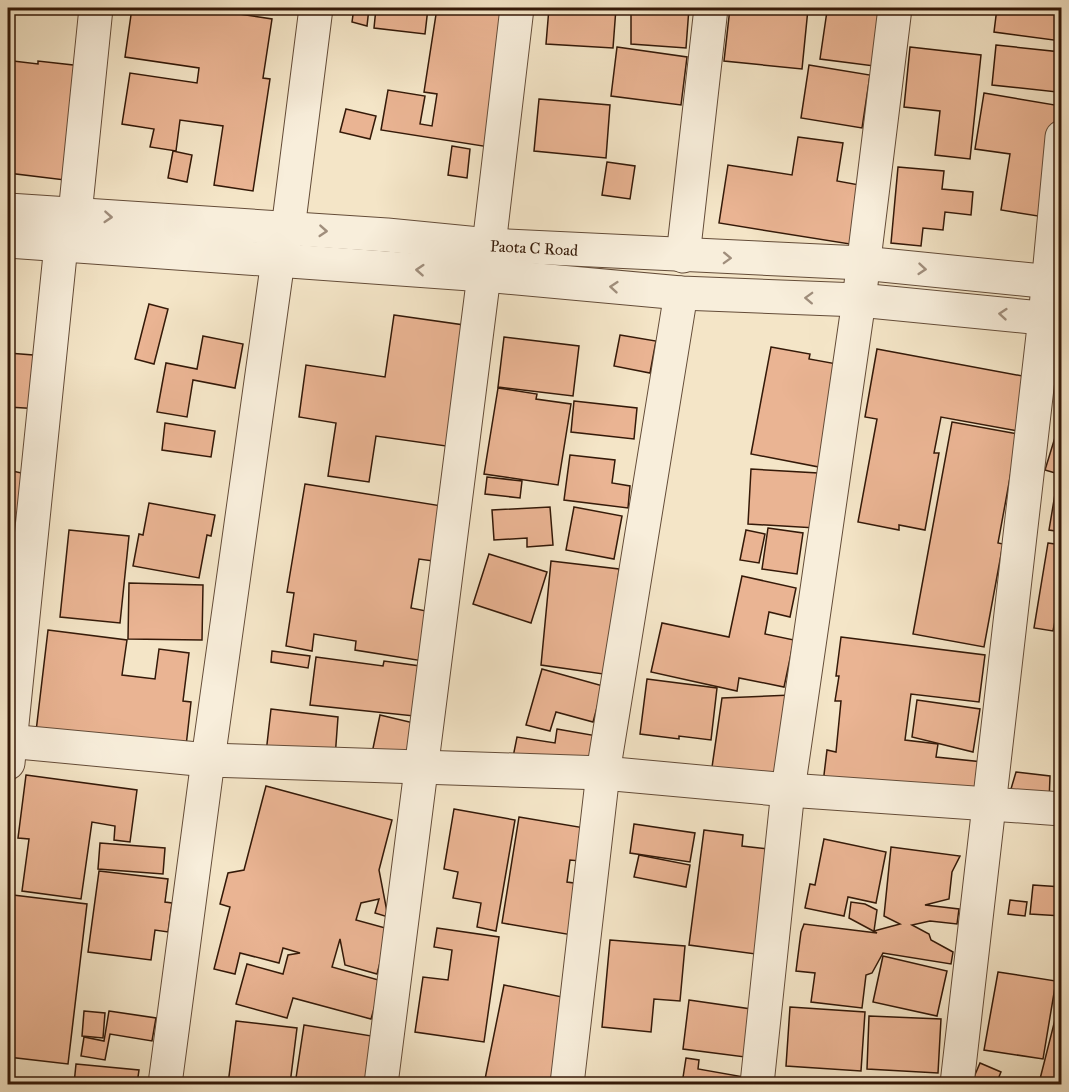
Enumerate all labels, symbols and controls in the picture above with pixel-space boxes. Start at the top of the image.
one-way arrow [103,210,112,223]
one-way arrow [319,224,328,237]
street label: Paota C Road [490,236,578,260]
one-way arrow [723,251,732,264]
one-way arrow [917,262,927,275]
one-way arrow [416,264,425,277]
one-way arrow [610,281,619,294]
one-way arrow [805,291,814,304]
one-way arrow [999,308,1008,321]

